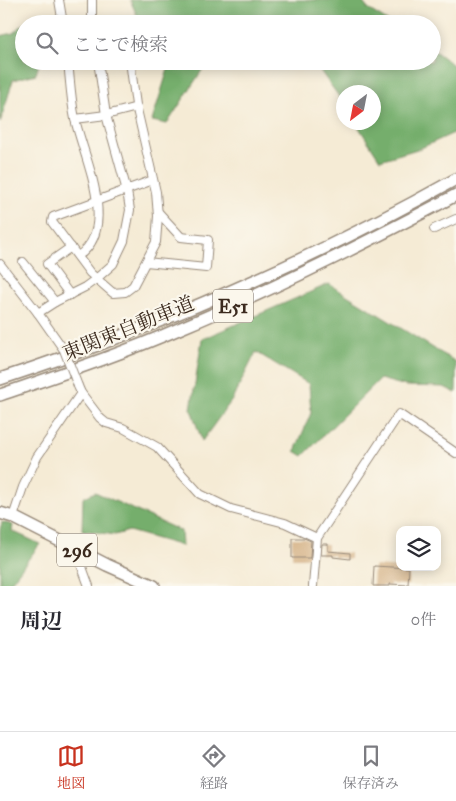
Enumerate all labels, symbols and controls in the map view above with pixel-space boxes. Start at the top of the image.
search box [15,15,441,70]
icon: search [33,29,61,57]
text: ここで検索 [73,33,168,56]
north arrow [336,85,381,130]
road number: E51 [213,290,253,322]
street label: 東関東自動車道 [59,291,197,365]
map controls [396,526,441,571]
button: layers [396,526,441,571]
road number: 296 [57,534,97,566]
text: 周辺 [20,608,62,634]
text: 0件 [411,610,436,629]
tab: 地図 [57,742,85,792]
tab: 経路 [200,742,228,792]
tab: 保存済み [343,742,399,792]

